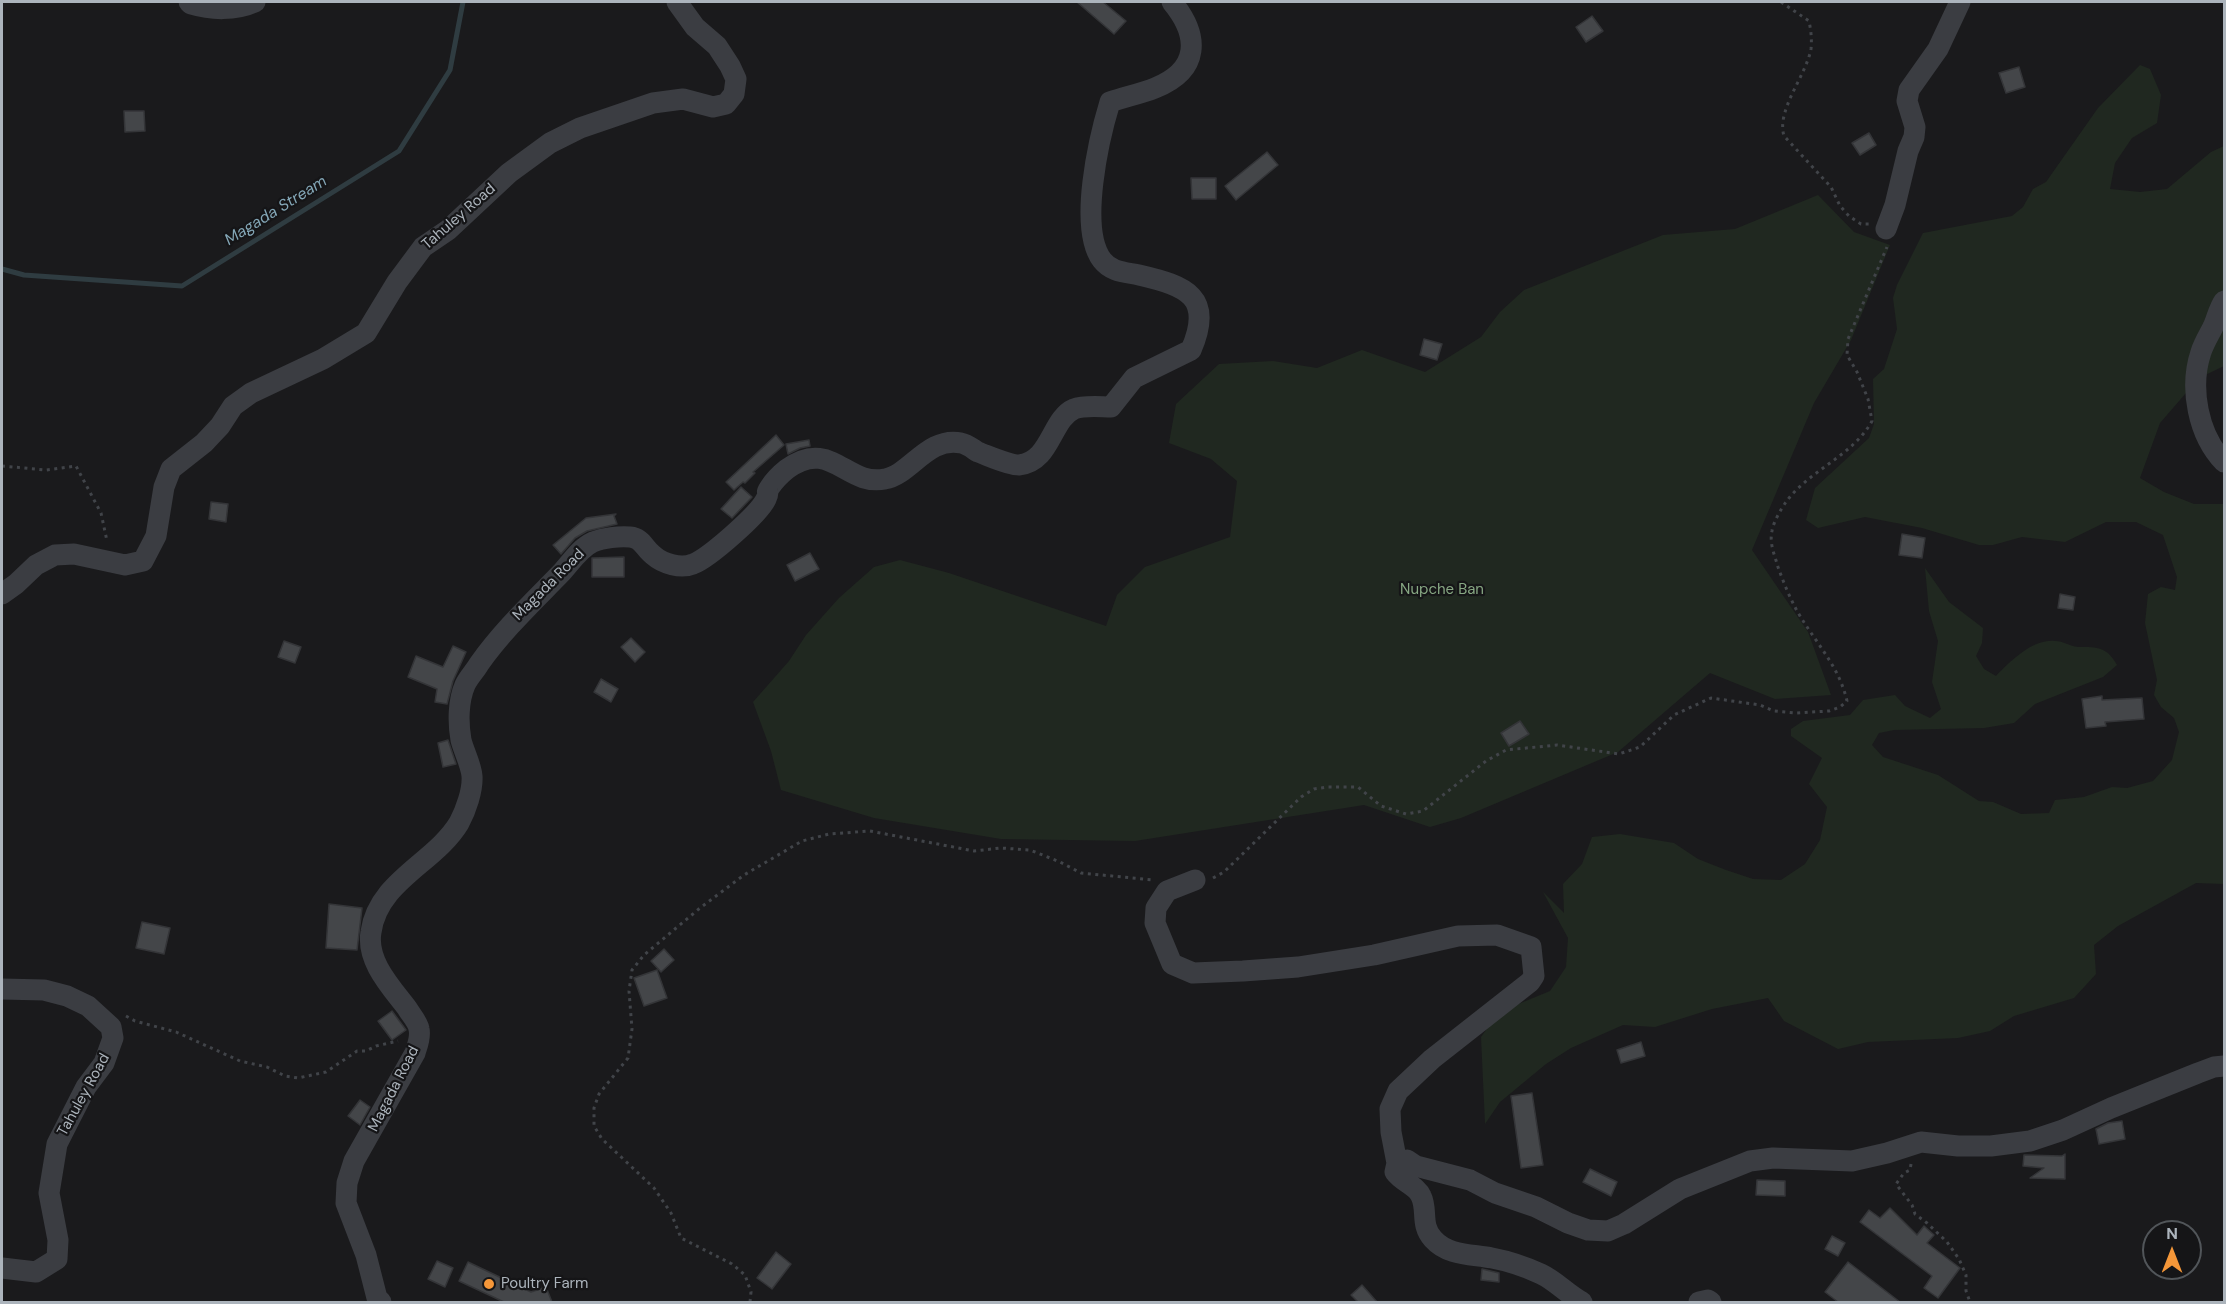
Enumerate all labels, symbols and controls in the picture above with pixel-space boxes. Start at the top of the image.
water label: Magada Stream [221,172,331,250]
street label: Tahuley Road [419,180,499,254]
street label: Magada Road [509,545,589,625]
park label: Nupche Ban [1400,581,1484,599]
street label: Magada Road [365,1043,423,1135]
street label: Tahuley Road [54,1051,114,1139]
north arrow [2142,1220,2202,1280]
text: N [2166,1223,2178,1244]
place label: Poultry Farm [501,1275,588,1293]
marker: Poultry Farm [482,1277,496,1291]

